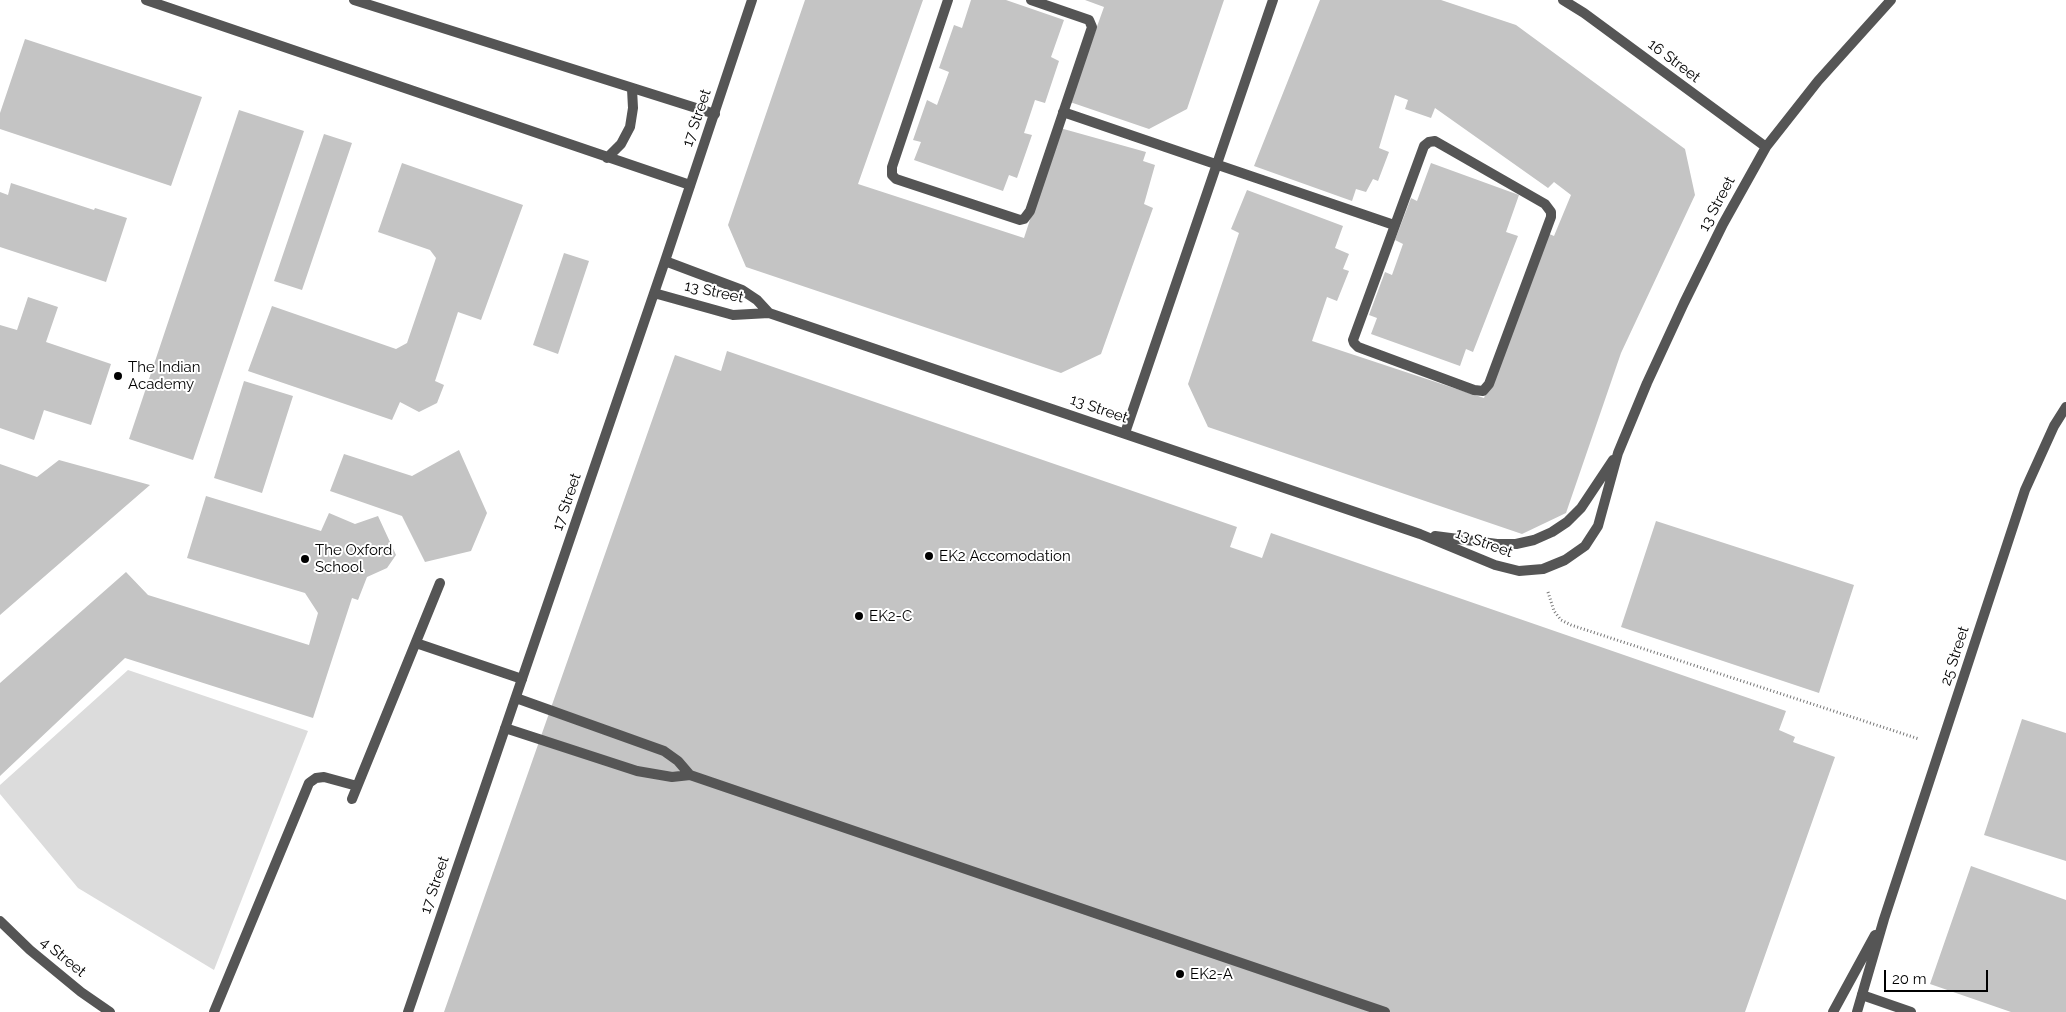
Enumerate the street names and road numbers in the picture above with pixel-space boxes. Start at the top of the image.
street label: 16 Street [1644,35,1704,87]
street label: 17 Street [679,87,715,149]
street label: 13 Street [1695,173,1739,235]
street label: 13 Street [683,277,745,307]
street label: 13 Street [1068,391,1130,427]
street label: 17 Street [549,471,585,533]
street label: 13 Street [1453,524,1515,562]
street label: 25 Street [1937,624,1973,688]
street label: 17 Street [417,854,453,916]
street label: 4 Street [37,933,89,981]

